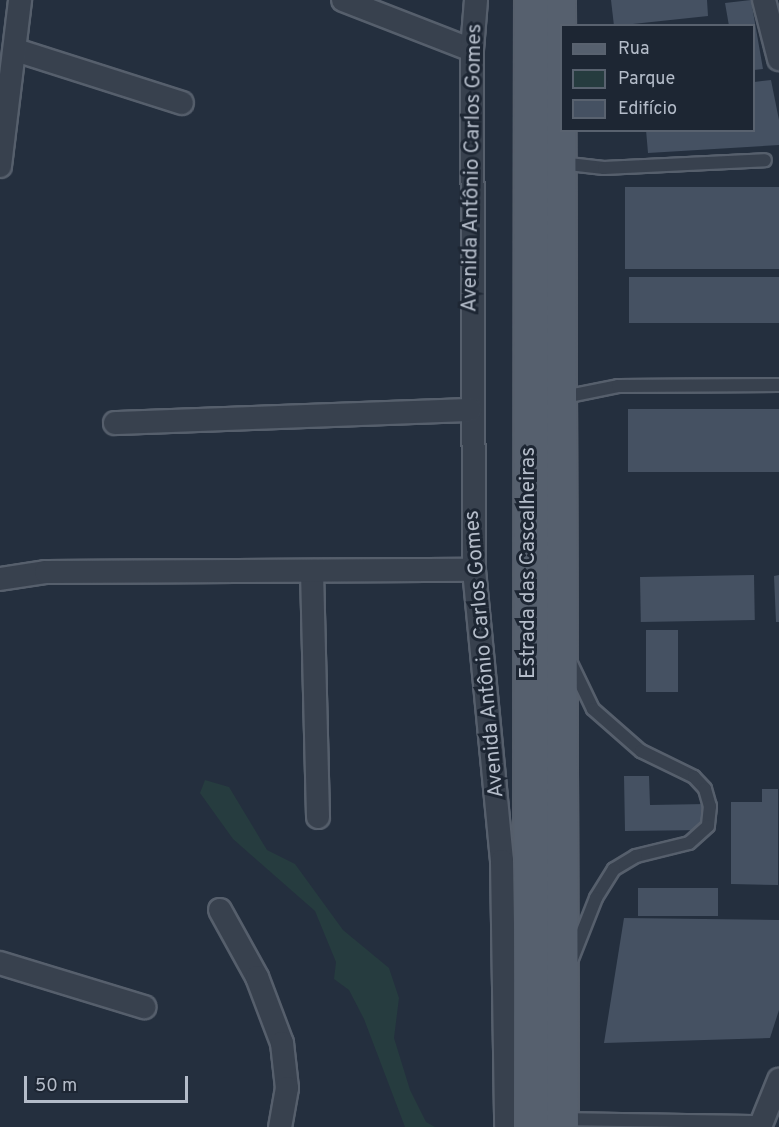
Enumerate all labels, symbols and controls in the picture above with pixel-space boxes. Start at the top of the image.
street label: Avenida Antônio Carlos Gomes [458,23,488,313]
legend [560,24,755,132]
text: Rua [618,38,649,61]
text: Parque [618,68,675,91]
text: Edifício [618,98,677,121]
street label: Estrada das Cascalheiras [516,447,542,679]
street label: Avenida Antônio Carlos Gomes [460,509,510,799]
scale bar [27,1064,190,1102]
text: 50 m [35,1075,77,1098]

